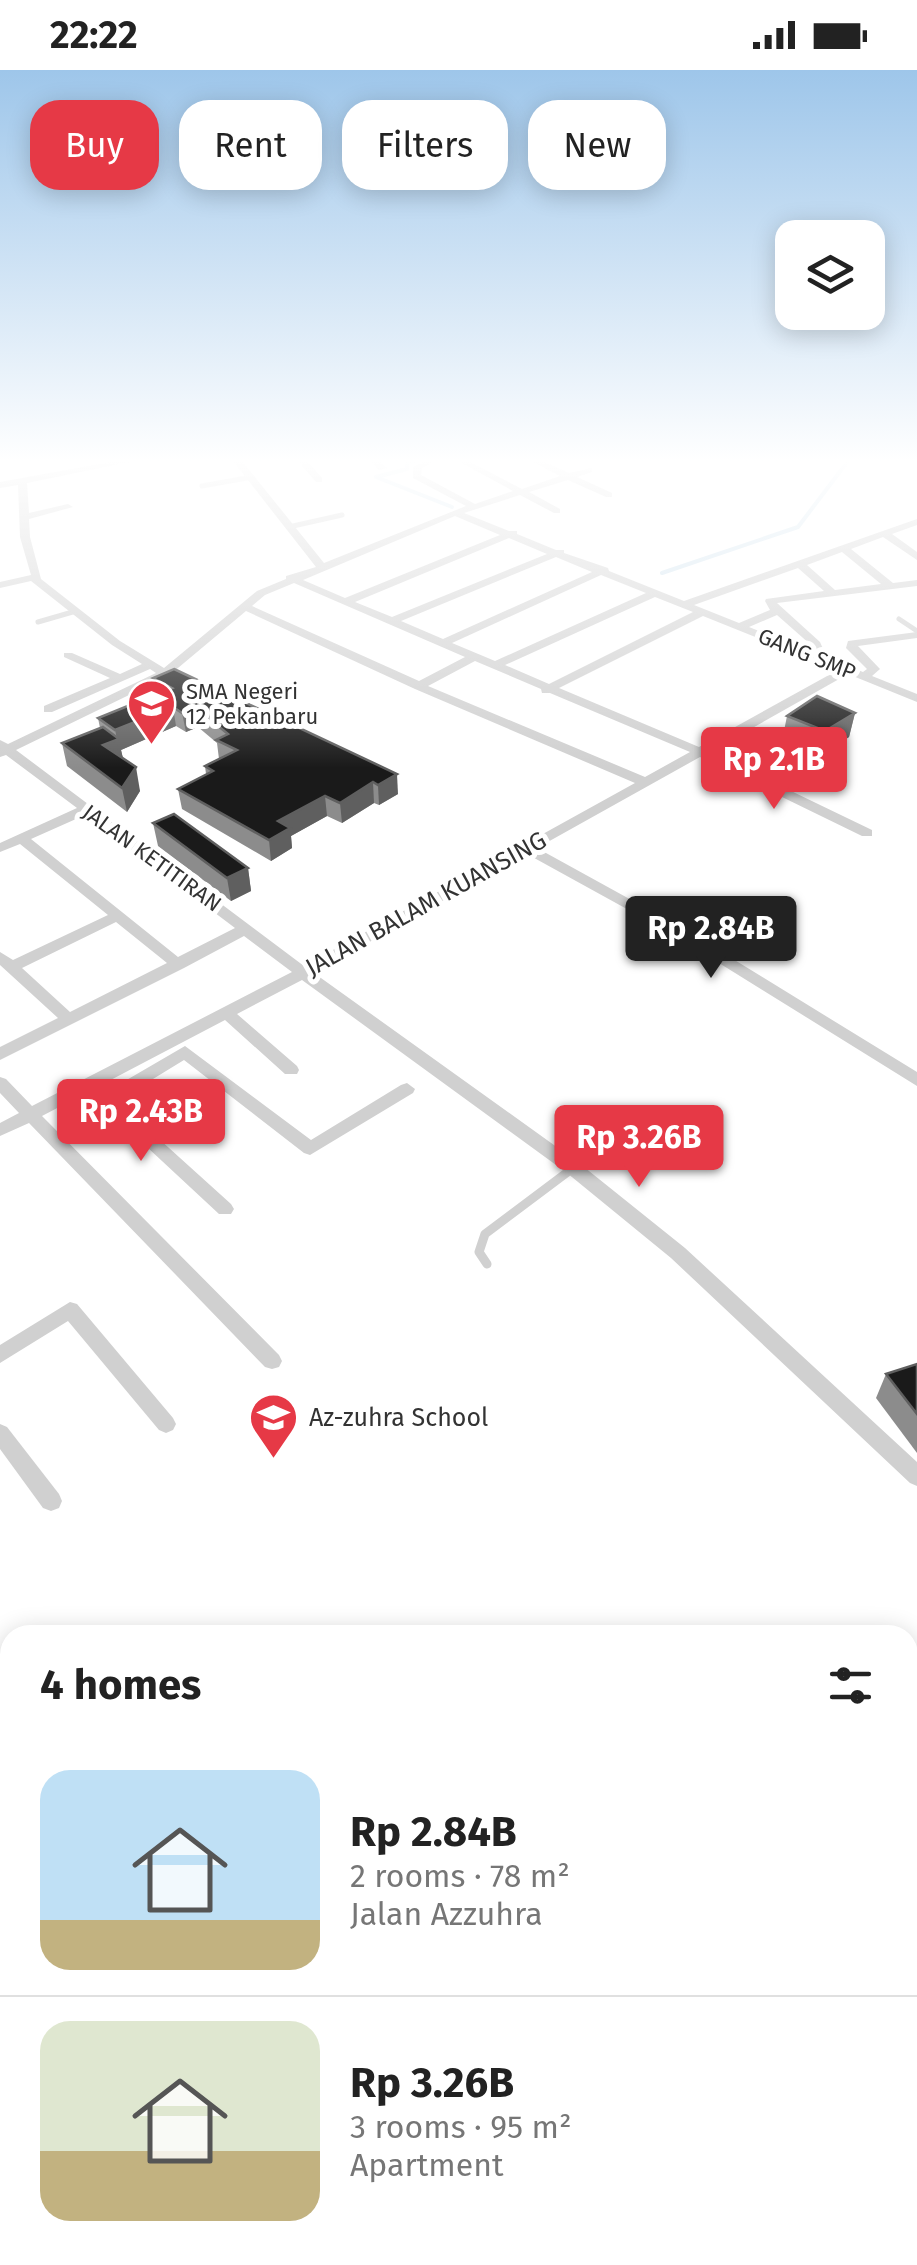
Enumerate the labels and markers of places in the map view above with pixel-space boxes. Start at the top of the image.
school or university icon: SMA Negeri 12 Pekanbaru [125,678,177,746]
place label: SMA Negeri 12 Pekanbaru [186,678,318,730]
pin: Rp 2.1B [682,727,866,812]
pin: Rp 2.84B [608,896,814,981]
pin: Rp 2.43B [38,1079,244,1164]
pin: Rp 3.26B [536,1105,742,1190]
school or university icon: Az-zuhra School [248,1392,300,1460]
place label: Az-zuhra School [309,1403,488,1433]

